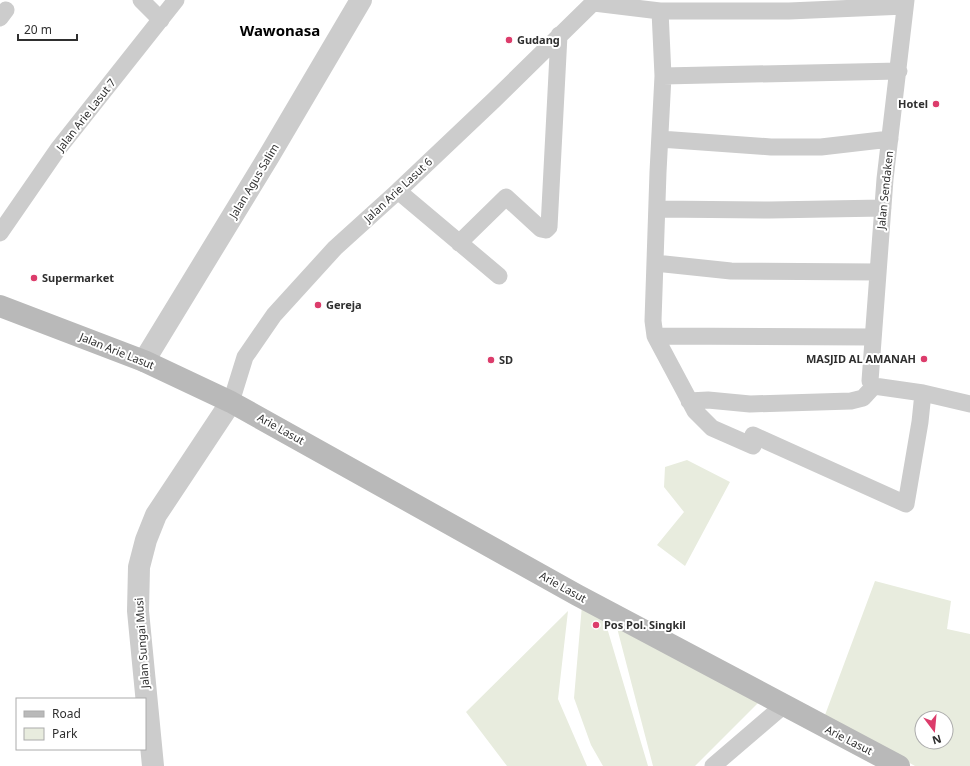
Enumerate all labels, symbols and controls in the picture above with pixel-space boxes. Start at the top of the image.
scale bar [18,16,77,42]
district label: Wawonasa [240,20,320,40]
text: 20 m [24,21,52,38]
place label: Gudang [517,32,560,47]
marker: Gudang [504,35,514,45]
street label: Jalan Arie Lasut 7 [52,75,119,155]
place label: Hotel [898,96,928,111]
marker: Hotel [931,99,941,109]
street label: Jalan Agus Salim [225,141,282,222]
street label: Jalan Sendaken [873,150,896,231]
street label: Jalan Arie Lasut 6 [359,154,435,226]
place label: Supermarket [42,270,114,285]
marker: Supermarket [29,273,39,283]
place label: Gereja [326,297,362,312]
marker: Gereja [313,300,323,310]
street label: Jalan Arie Lasut [77,328,157,372]
place label: MASJID AL AMANAH [806,351,916,366]
place label: SD [499,352,513,367]
marker: MASJID AL AMANAH [919,354,929,364]
marker: SD [486,355,496,365]
street label: Arie Lasut [255,410,307,448]
street label: Arie Lasut [537,568,589,606]
street label: Jalan Sungai Musi [131,597,152,690]
place label: Pos Pol. Singkil [604,617,686,632]
marker: Pos Pol. Singkil [591,620,601,630]
legend [16,698,146,750]
text: Road [52,705,81,722]
north arrow [914,710,954,750]
street label: Arie Lasut [823,721,876,758]
text: Park [52,725,78,742]
text: N [931,732,943,749]

